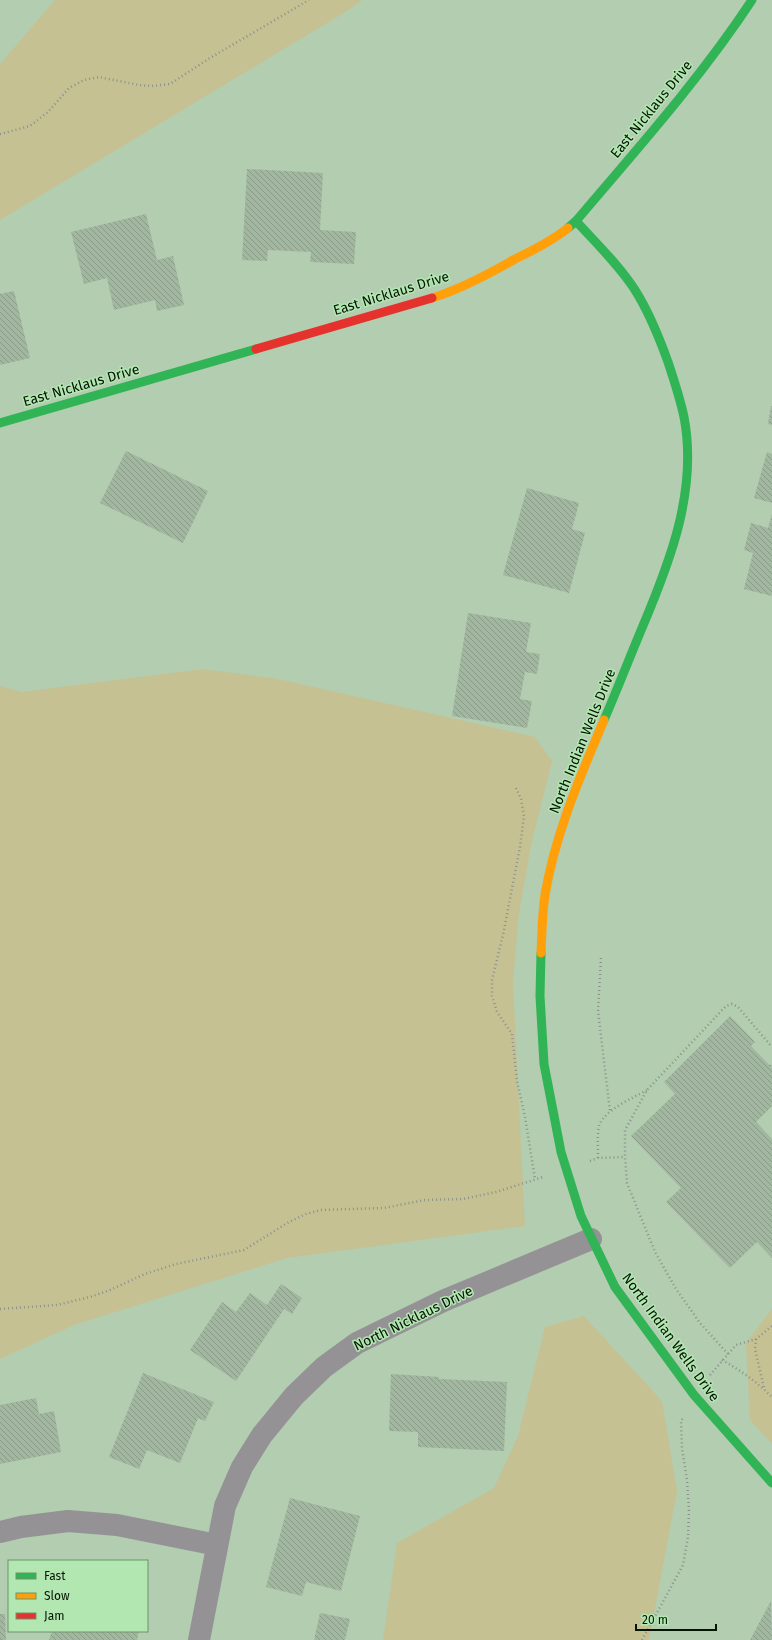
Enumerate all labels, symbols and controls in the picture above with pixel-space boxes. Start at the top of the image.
street label: East Nicklaus Drive [607,57,696,161]
street label: East Nicklaus Drive [331,268,451,319]
street label: East Nicklaus Drive [21,361,141,410]
street label: North Indian Wells Drive [546,666,619,816]
street label: North Indian Wells Drive [618,1270,723,1405]
street label: North Nicklaus Drive [351,1282,476,1355]
legend [8,1560,148,1632]
text: Fast [44,1569,66,1583]
text: Slow [44,1589,70,1603]
scale bar [636,1606,716,1632]
text: Jam [44,1609,64,1623]
text: 20 m [642,1613,668,1627]

